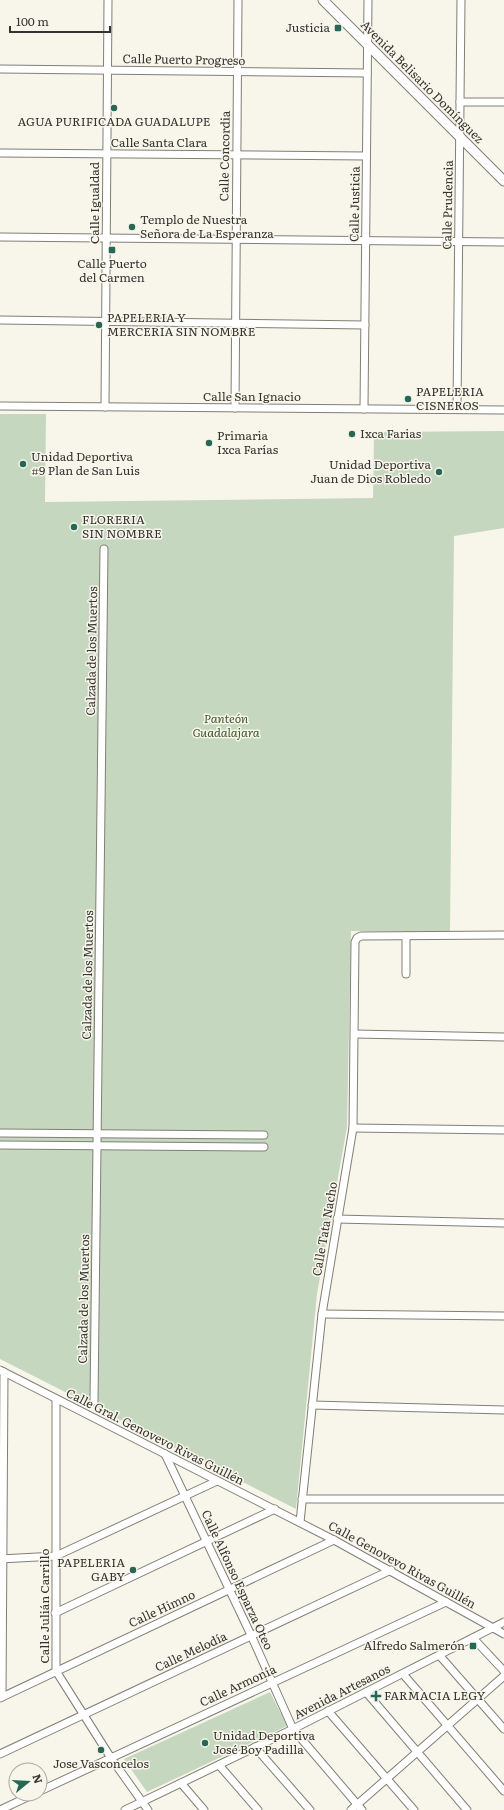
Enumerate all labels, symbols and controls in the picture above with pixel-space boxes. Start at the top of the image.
scale bar [10,8,110,34]
text: 100 m [16,12,49,30]
street label: Avenida Belisario Domínguez [357,16,488,147]
place label: Justicia [285,18,331,36]
marker: Justicia [333,23,343,33]
street label: Calle Puerto Progreso [123,49,246,69]
marker: AGUA PURIFICADA GUADALUPE [109,103,119,113]
street label: Calle Concordia [214,110,234,201]
place label: AGUA PURIFICADA GUADALUPE [18,112,211,130]
street label: Calle Santa Clara [111,133,208,151]
street label: Calle Prudencia [437,160,457,250]
street label: Calle Igualdad [85,161,103,244]
street label: Calle Justicia [344,165,364,242]
place label: Templo de Nuestra Señora de La Esperanza [140,210,274,242]
marker: Templo de Nuestra Señora de La Esperanza [127,222,137,232]
marker: Calle Puerto del Carmen [107,245,117,255]
place label: Calle Puerto del Carmen [77,254,147,286]
place label: PAPELERIA Y MERCERIA SIN NOMBRE [107,308,256,340]
marker: PAPELERIA Y MERCERIA SIN NOMBRE [94,320,104,330]
place label: PAPELERIA CISNEROS [416,382,484,414]
street label: Calle San Ignacio [203,387,301,405]
marker: PAPELERIA CISNEROS [403,394,413,404]
place label: Ixca Farias [360,424,422,442]
place label: Primaria Ixca Farías [217,426,279,458]
marker: Ixca Farias [347,429,357,439]
marker: Primaria Ixca Farías [204,438,214,448]
place label: Unidad Deportiva #9 Plan de San Luis [31,447,140,479]
place label: Unidad Deportiva Juan de Dios Robledo [310,455,432,487]
marker: Unidad Deportiva #9 Plan de San Luis [18,459,28,469]
marker: Unidad Deportiva Juan de Dios Robledo [434,467,444,477]
place label: FLORERIA SIN NOMBRE [82,510,162,542]
marker: FLORERIA SIN NOMBRE [69,522,79,532]
street label: Calzada de los Muertos [81,586,101,716]
park label: Panteón Guadalajara [192,709,260,741]
street label: Calzada de los Muertos [77,910,97,1040]
street label: Calle Tata Nacho [307,1180,341,1277]
street label: Calzada de los Muertos [73,1234,93,1364]
street label: Calle Gral. Genovevo Rivas Guillén [63,1383,248,1489]
street label: Calle Alfonso Esparza Oteo [198,1507,278,1653]
street label: Calle Genovevo Rivas Guillén [325,1516,480,1612]
street label: Calle Julián Carrillo [35,1549,53,1663]
place label: PAPELERIA GABY [57,1553,125,1585]
marker: PAPELERIA GABY [128,1565,138,1575]
street label: Calle Himno [125,1585,198,1631]
street label: Calle Melodía [151,1626,230,1676]
place label: Alfredo Salmerón [364,1636,465,1654]
marker: Alfredo Salmerón [468,1641,478,1651]
street label: Calle Armonía [196,1659,279,1711]
street label: Avenida Artesanos [290,1659,393,1723]
place label: FARMACIA LEGY [384,1686,486,1704]
marker: FARMACIA LEGY [371,1691,381,1701]
place label: Unidad Deportiva José Boy Padilla [213,1726,316,1758]
marker: Unidad Deportiva José Boy Padilla [200,1738,210,1748]
marker: Jose Vasconcelos [96,1745,106,1755]
place label: Jose Vasconcelos [53,1754,149,1772]
north arrow [8,1762,48,1802]
text: N [29,1772,47,1785]

